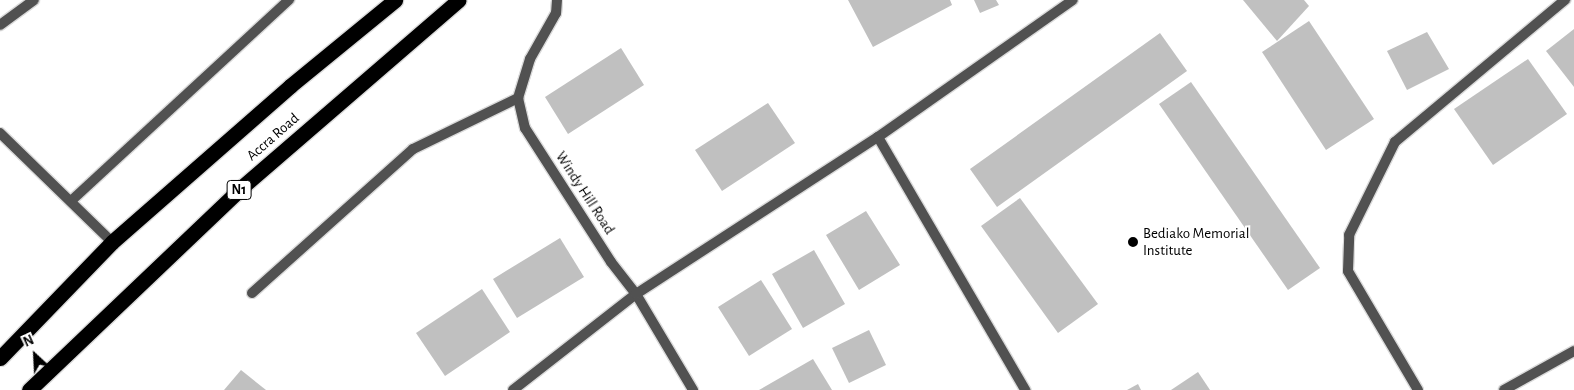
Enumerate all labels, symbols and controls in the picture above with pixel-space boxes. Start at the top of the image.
street label: Accra Road [243,109,303,165]
street label: Windy Hill Road [552,148,618,238]
road number: N1 [226,178,252,202]
place label: Bediako Memorial Institute [1143,224,1249,259]
marker: Bediako Memorial Institute [1127,236,1139,248]
north arrow [10,330,60,380]
text: N [21,333,36,350]

